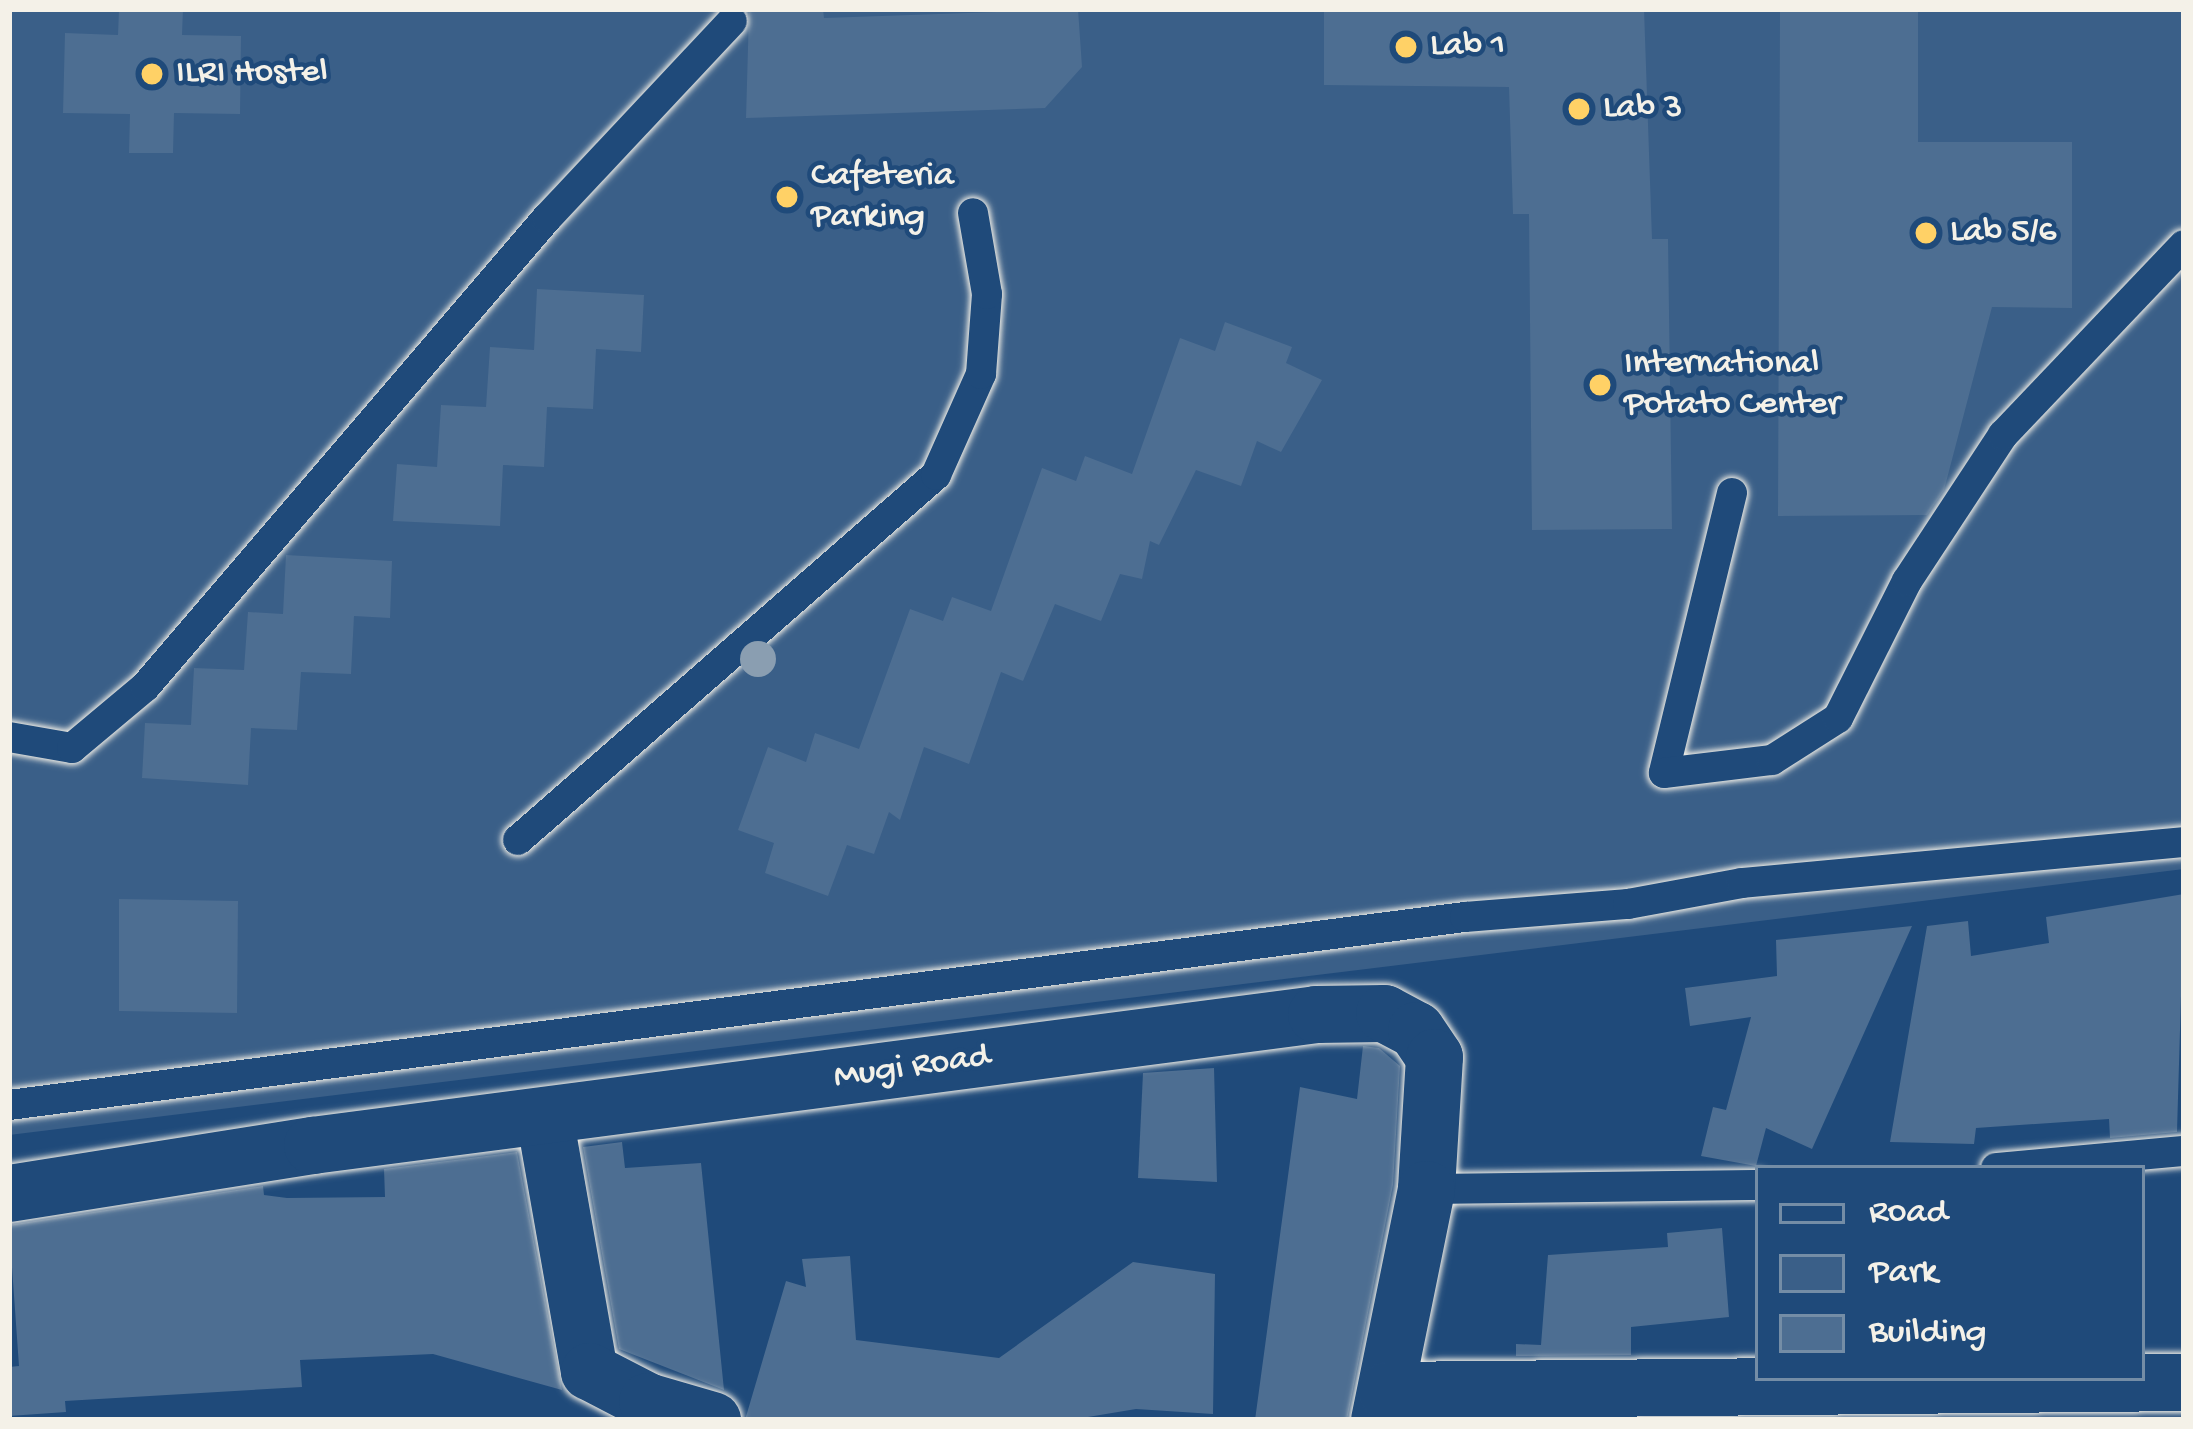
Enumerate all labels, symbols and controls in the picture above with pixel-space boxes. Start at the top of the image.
place label: Lab 1 [1430,25,1505,69]
marker: Lab 1 [1393,34,1419,60]
place label: ILRI Hostel [176,52,328,96]
marker: ILRI Hostel [139,61,165,87]
place label: Lab 3 [1603,87,1682,131]
marker: Lab 3 [1566,96,1592,122]
place label: Cafeteria Parking [811,154,954,239]
marker: Cafeteria Parking [774,184,800,210]
place label: Lab 5/6 [1950,211,2057,255]
marker: Lab 5/6 [1913,220,1939,246]
place label: International Potato Center [1624,342,1840,427]
marker: International Potato Center [1587,372,1613,398]
street label: Mugi Road [831,1036,993,1100]
legend [1755,1165,2145,1381]
text: Road [1869,1192,1948,1235]
text: Park [1869,1252,1938,1295]
text: Building [1869,1312,1987,1355]

